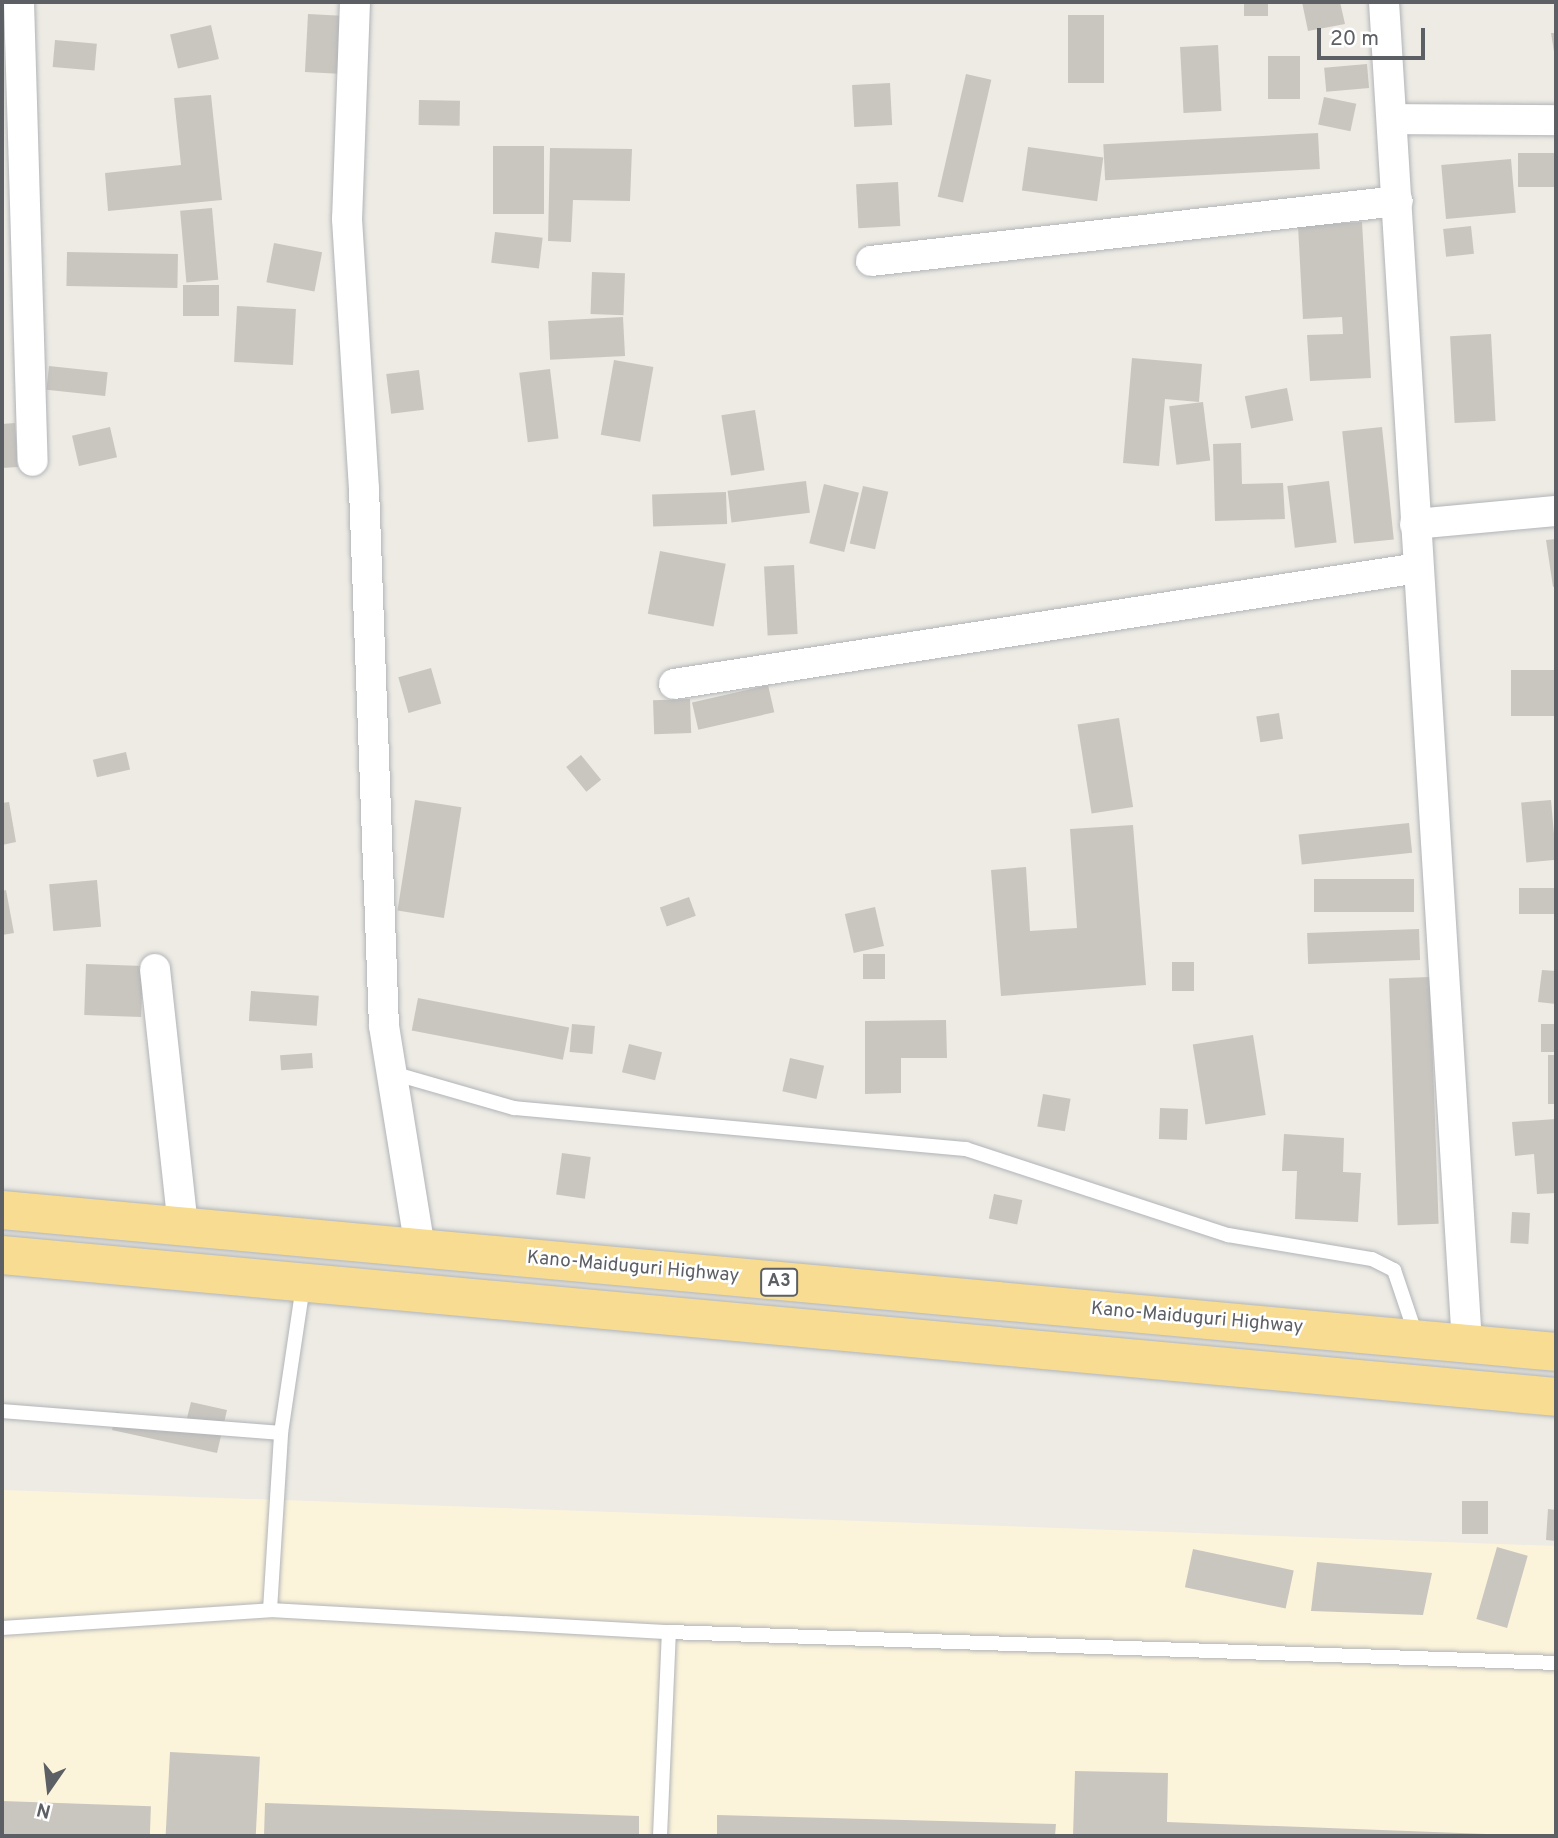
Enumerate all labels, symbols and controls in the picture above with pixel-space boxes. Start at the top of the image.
scale bar [1320,14,1428,58]
text: 20 m [1330,26,1379,53]
street label: Kano-Maiduguri Highway [526,1247,740,1289]
road number: A3 [760,1268,798,1296]
street label: Kano-Maiduguri Highway [1090,1298,1304,1340]
north arrow [14,1754,84,1824]
text: N [34,1796,53,1823]

